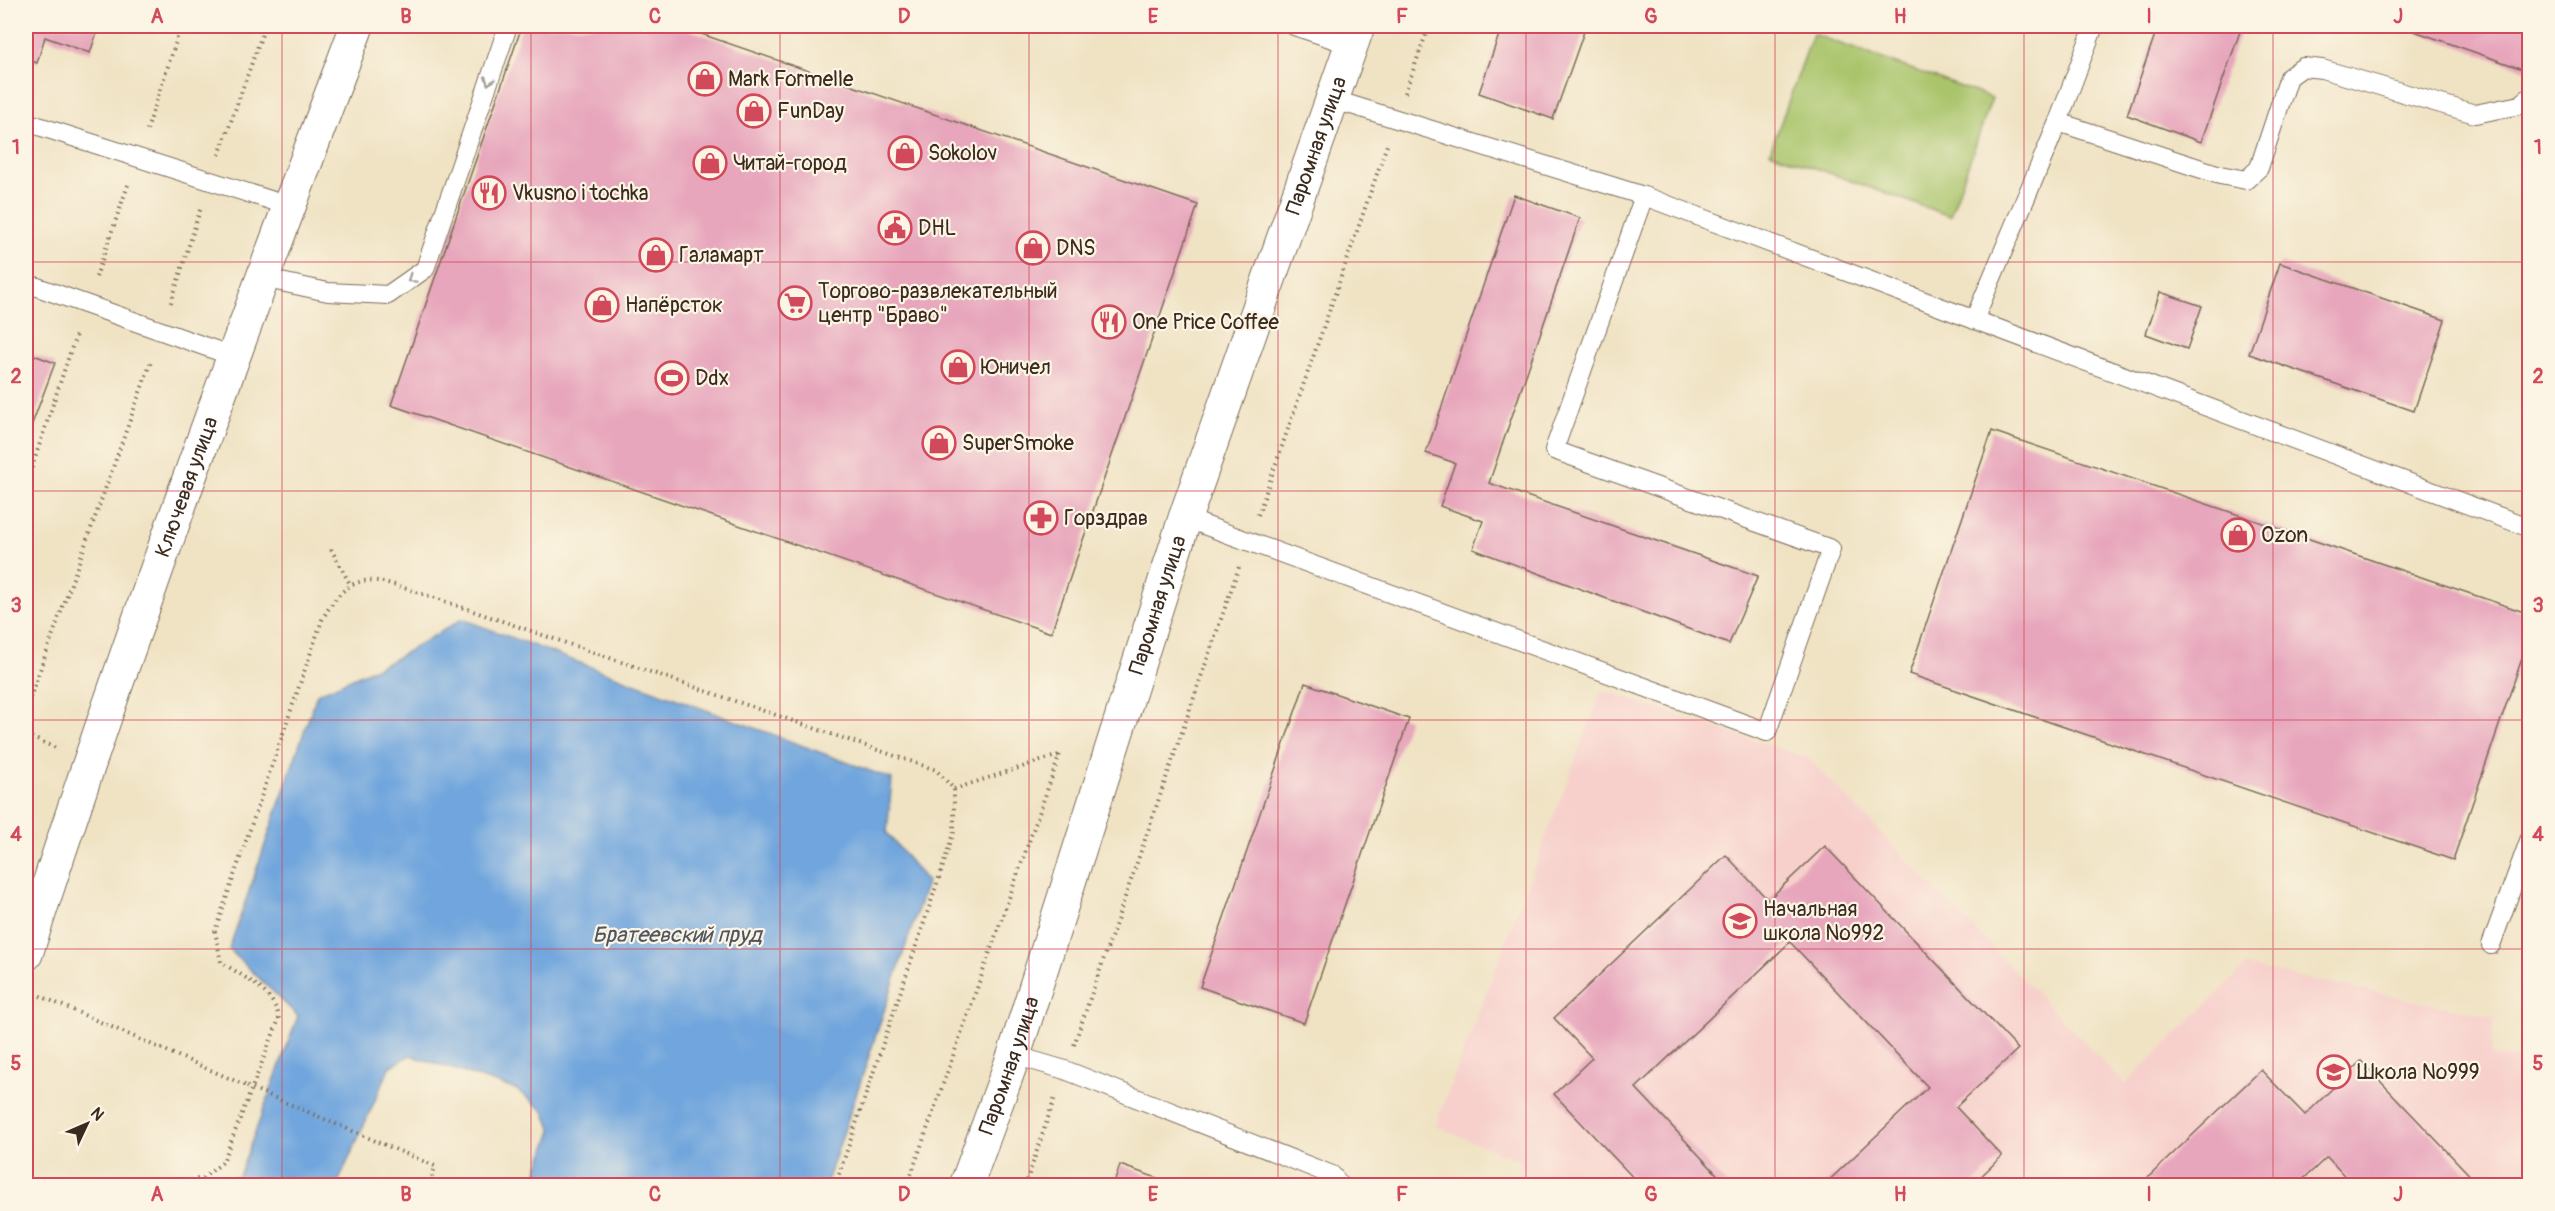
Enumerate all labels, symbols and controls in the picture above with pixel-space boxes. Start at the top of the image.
text: A [151,4,164,29]
text: B [400,4,412,29]
text: C [649,4,661,29]
text: D [898,4,911,29]
text: E [1148,4,1159,29]
text: F [1396,4,1408,29]
text: G [1644,4,1658,29]
text: H [1894,4,1907,29]
text: I [2146,4,2152,29]
text: J [2393,4,2403,29]
shop icon: Mark Formelle [687,61,723,97]
place label: Mark Formelle [728,66,854,93]
street label: Паромная улица [1279,73,1353,218]
one-way arrow [484,75,497,86]
shop icon: FunDay [736,93,772,129]
place label: FunDay [777,98,844,125]
text: 1 [12,135,20,160]
shop icon: Sokolov [887,135,923,171]
text: 1 [2534,135,2542,160]
place label: Sokolov [928,140,997,167]
shop icon: Читай-город [692,145,728,181]
place label: Читай-город [733,150,847,177]
restaurant icon: Vkusno i tochka [471,175,507,211]
place label: Vkusno i tochka [512,180,649,207]
public building icon: DHL [877,210,913,246]
place label: DHL [918,215,956,242]
shop icon: DNS [1015,230,1051,266]
place label: DNS [1056,235,1096,262]
shop icon: Галамарт [638,237,674,273]
place label: Галамарт [679,242,764,269]
one-way arrow [407,272,418,283]
place label: Торгово-развлекательный центр "Браво" [818,278,1058,329]
supermarket icon: Торгово-развлекательный центр "Браво" [777,285,813,321]
shop icon: Напёрсток [584,287,620,323]
place label: Напёрсток [625,292,723,319]
restaurant icon: One Price Coffee [1091,304,1127,340]
place label: One Price Coffee [1132,309,1279,336]
shop icon: Юничел [940,349,976,385]
place label: Юничел [981,354,1051,381]
sports icon: Ddx [654,360,690,396]
text: 2 [10,364,22,389]
text: 2 [2532,364,2544,389]
place label: Ddx [695,365,729,392]
street label: Ключевая улица [149,413,224,561]
shop icon: SuperSmoke [921,425,957,461]
place label: SuperSmoke [962,430,1074,457]
pharmacy icon: Горздрав [1023,500,1059,536]
place label: Горздрав [1064,505,1148,532]
shop icon: Ozon [2220,517,2256,553]
place label: Ozon [2261,522,2308,549]
street label: Паромная улица [1123,532,1192,678]
text: 3 [10,593,22,618]
text: 3 [2532,593,2544,618]
text: 4 [10,822,22,847]
text: 4 [2532,822,2544,847]
place label: Начальная школа №992 [1763,896,1884,947]
school or university icon: Начальная школа №992 [1722,903,1758,939]
water label: Братеевский пруд [592,921,763,949]
street label: Паромная улица [973,993,1045,1138]
text: 5 [11,1051,22,1076]
text: 5 [2533,1051,2544,1076]
school or university icon: Школа №999 [2316,1054,2352,1090]
place label: Школа №999 [2357,1059,2480,1086]
north arrow [57,1094,117,1154]
text: N [86,1103,108,1125]
text: A [151,1182,164,1207]
text: B [400,1182,412,1207]
text: C [649,1182,661,1207]
text: D [898,1182,911,1207]
text: E [1148,1182,1159,1207]
text: F [1396,1182,1408,1207]
text: G [1644,1182,1658,1207]
text: H [1894,1182,1907,1207]
text: I [2146,1182,2152,1207]
text: J [2393,1182,2403,1207]

